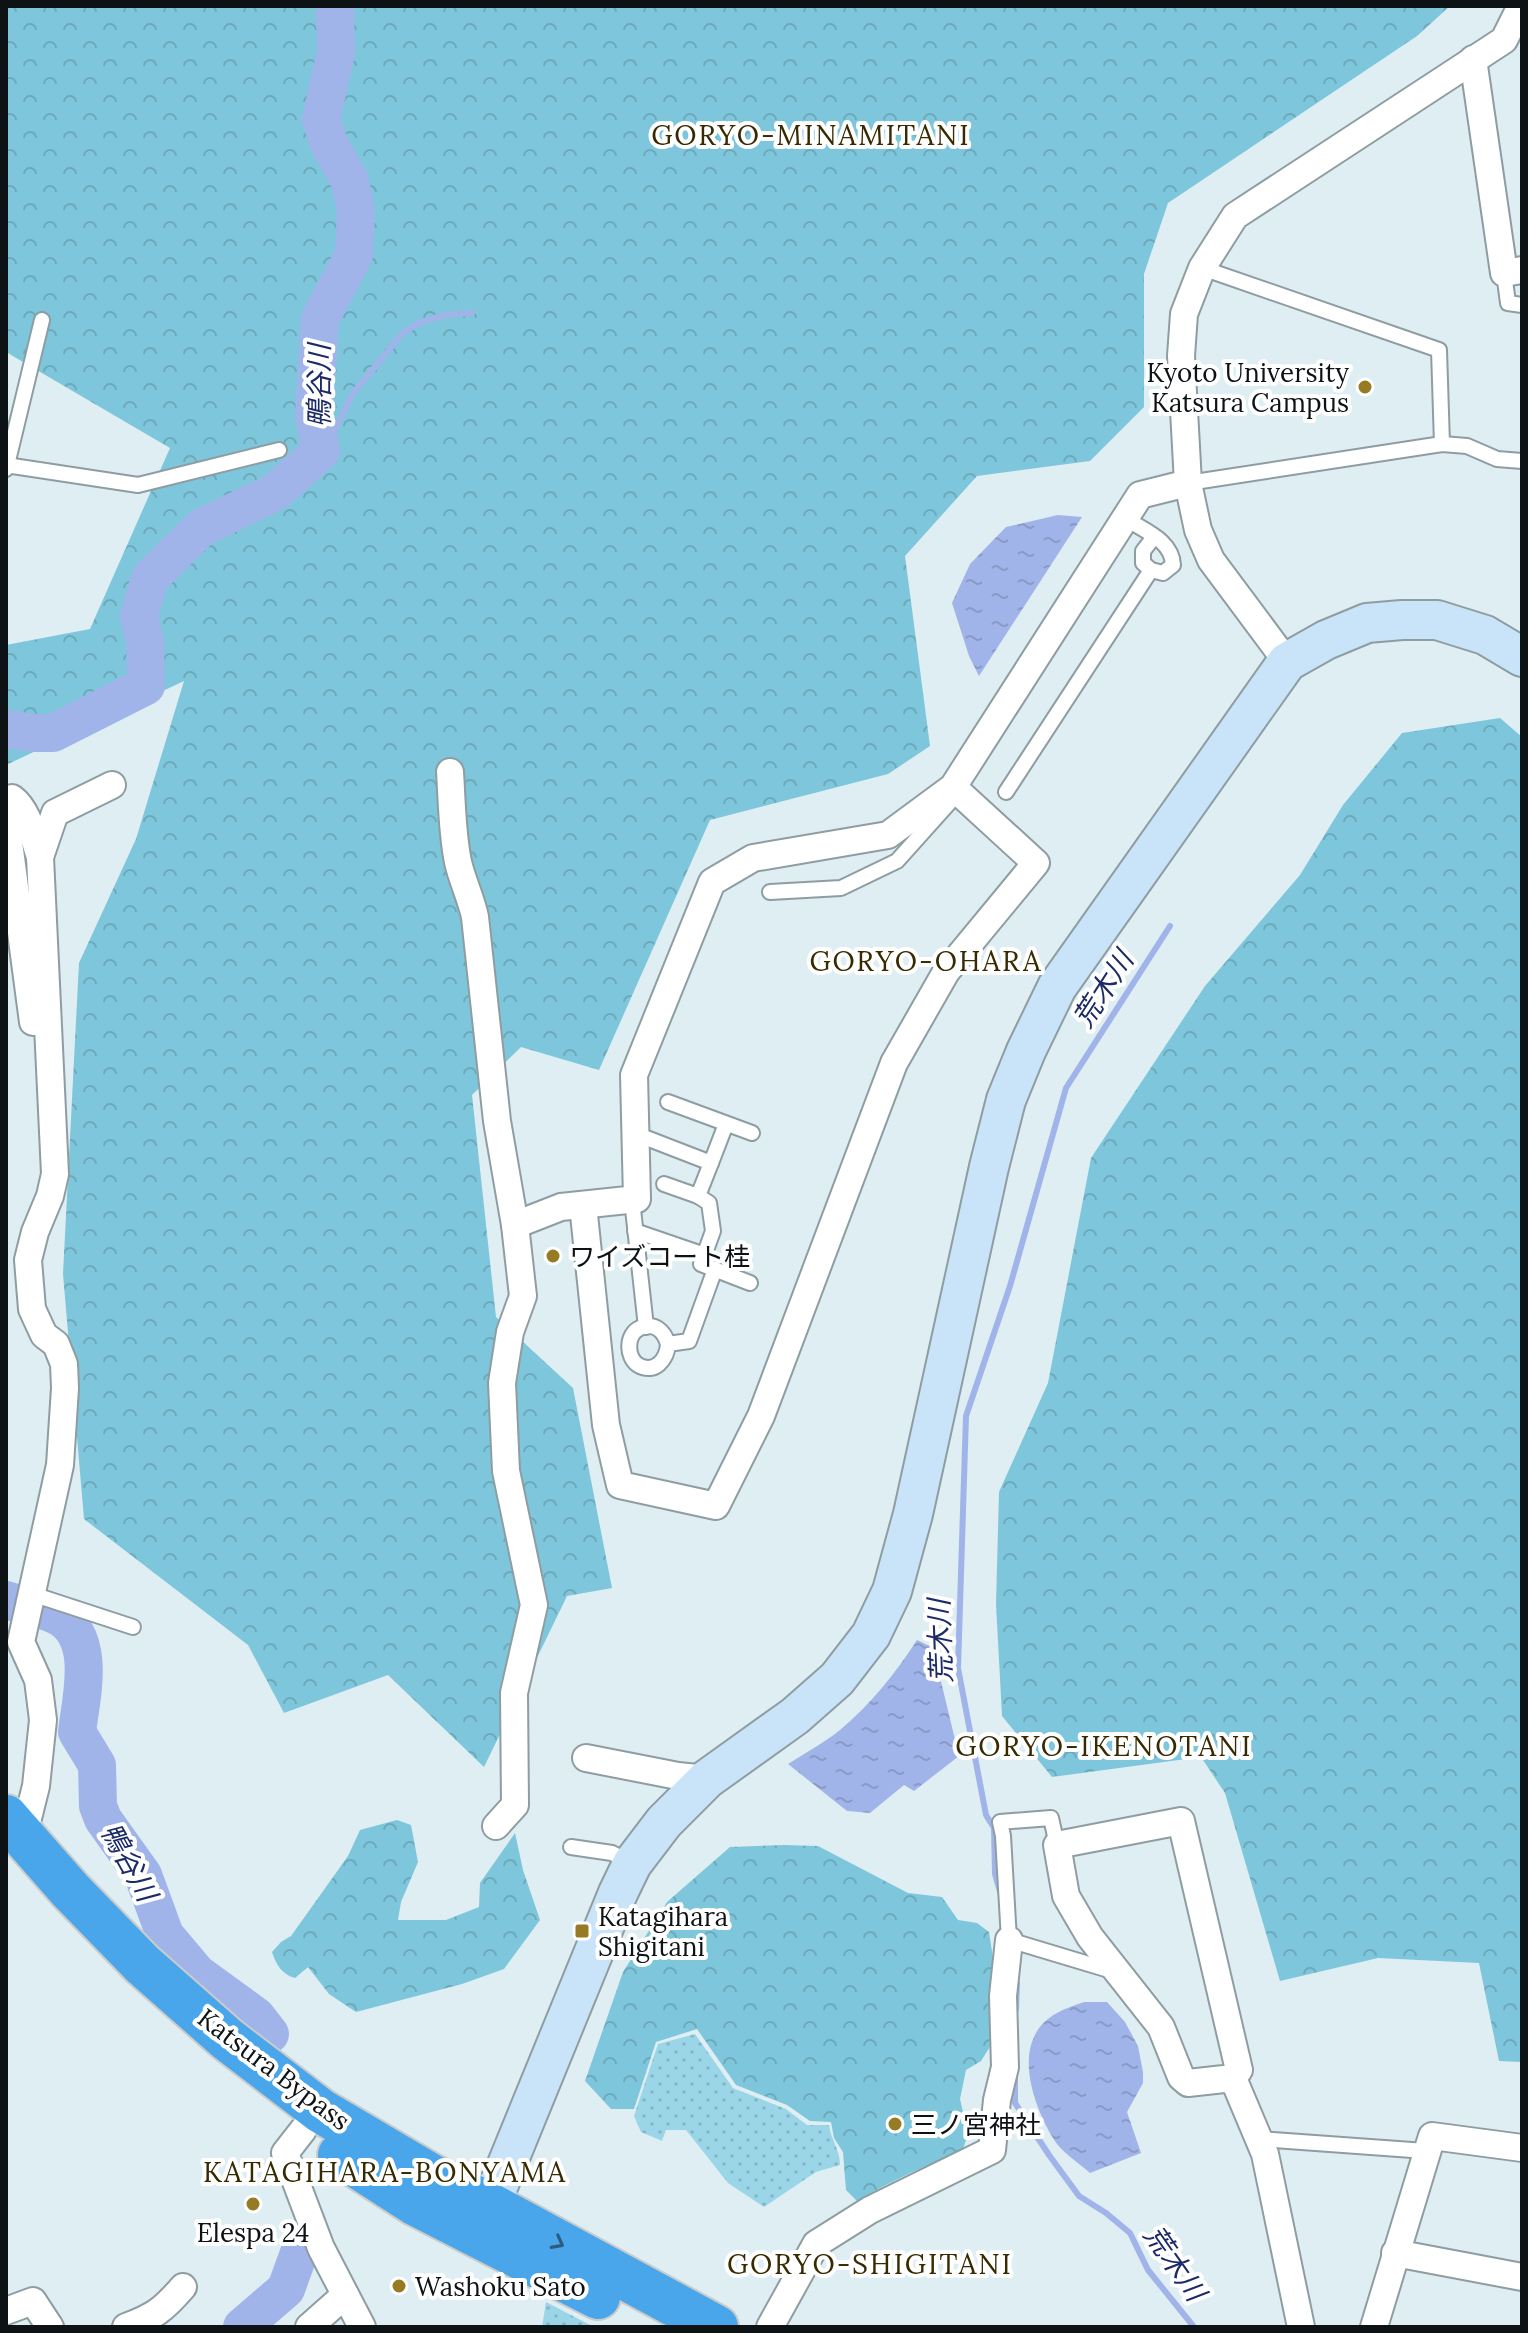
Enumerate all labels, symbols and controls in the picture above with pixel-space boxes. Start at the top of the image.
district label: GORYO-MINAMITANI [651,117,971,153]
water label: 鴨谷川 [301,341,337,428]
place label: Kyoto University Katsura Campus [1147,356,1349,419]
marker: Kyoto University Katsura Campus [1356,378,1374,396]
water label: 荒木川 [1065,941,1143,1034]
district label: GORYO-OHARA [809,943,1043,979]
place label: ワイズコート桂 [569,1240,750,1273]
marker: ワイズコート桂 [544,1247,562,1265]
water label: 荒木川 [920,1595,959,1684]
district label: GORYO-IKENOTANI [955,1728,1253,1764]
water label: 鴨谷川 [93,1817,167,1910]
place label: Katagihara Shigitani [598,1900,728,1963]
marker: Katagihara Shigitani [573,1922,591,1940]
street label: Katsura Bypass [191,2001,357,2137]
place label: 三ノ宮神社 [911,2108,1041,2141]
marker: 三ノ宮神社 [886,2115,904,2133]
district label: KATAGIHARA-BONYAMA [203,2154,567,2190]
marker: Elespa 24 [244,2195,262,2213]
place label: Elespa 24 [197,2216,309,2249]
water label: 荒木川 [1136,2218,1216,2310]
one-way arrow [550,2233,564,2249]
district label: GORYO-SHIGITANI [727,2246,1013,2282]
place label: Washoku Sato [415,2270,586,2303]
marker: Washoku Sato [390,2277,408,2295]

